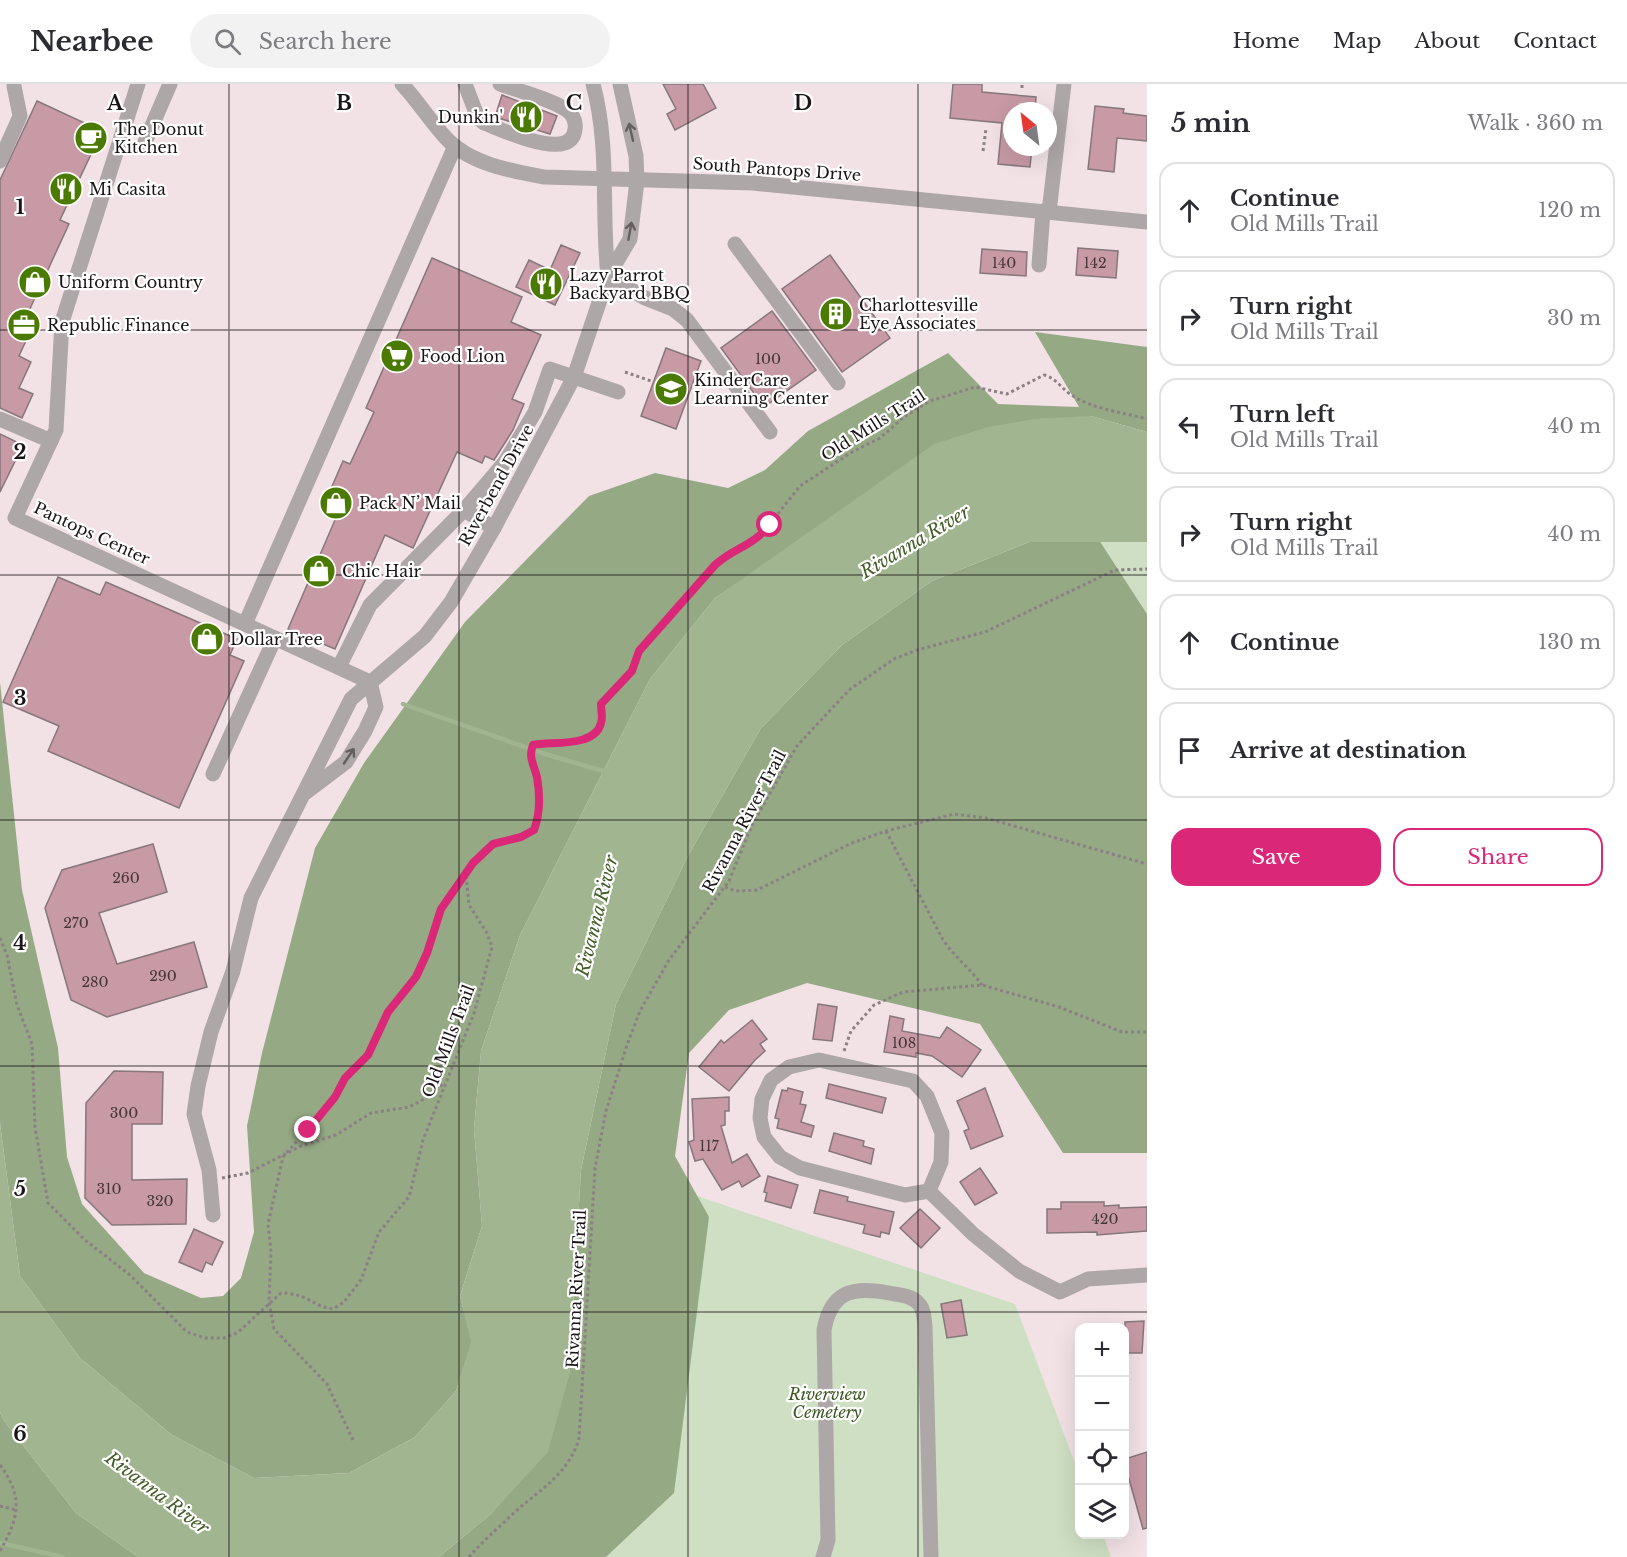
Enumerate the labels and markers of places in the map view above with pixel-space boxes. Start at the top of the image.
restaurant icon: Dunkin' [508,99,544,135]
place label: Dunkin' [438,107,503,127]
place label: The Donut Kitchen [114,119,204,157]
cafe icon: The Donut Kitchen [73,120,109,156]
restaurant icon: Mi Casita [48,171,84,207]
place label: Mi Casita [89,179,166,199]
shop icon: Uniform Country [17,264,53,300]
place label: Lazy Parrot Backyard BBQ [569,265,690,303]
restaurant icon: Lazy Parrot Backyard BBQ [528,266,564,302]
place label: Uniform Country [58,272,204,292]
place label: Charlottesville Eye Associates [859,295,978,333]
building icon: Charlottesville Eye Associates [818,296,854,332]
office icon: Republic Finance [6,307,42,343]
place label: Republic Finance [47,315,189,335]
supermarket icon: Food Lion [379,338,415,374]
place label: Food Lion [420,346,505,366]
place label: KinderCare Learning Center [694,370,829,408]
school or university icon: KinderCare Learning Center [653,371,689,407]
shop icon: Pack N’ Mail [318,485,354,521]
place label: Pack N’ Mail [359,493,461,513]
shop icon: Chic Hair [301,553,337,589]
place label: Chic Hair [342,561,422,581]
shop icon: Dollar Tree [189,621,225,657]
place label: Dollar Tree [230,629,323,649]

